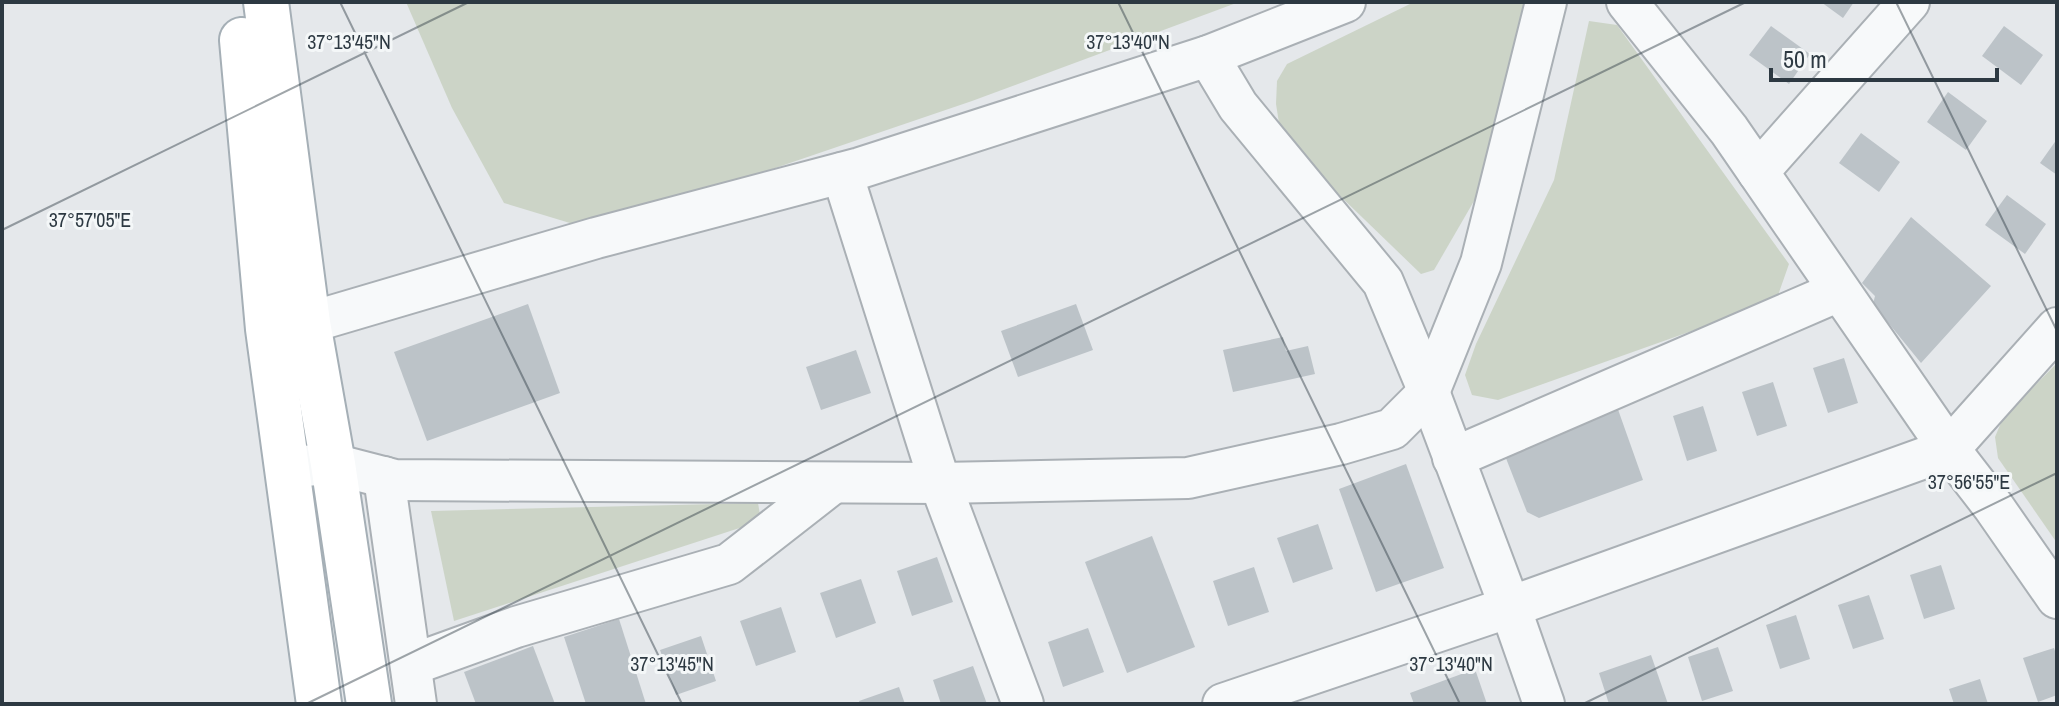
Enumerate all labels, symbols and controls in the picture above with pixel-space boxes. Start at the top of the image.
text: 37°13'45"N [307,28,391,55]
text: 37°13'40"N [1086,28,1170,55]
scale bar [1771,32,1997,82]
text: 50 m [1783,43,1827,75]
text: 37°57'05"E [49,206,131,233]
text: 37°56'55"E [1928,468,2010,495]
text: 37°13'45"N [630,650,714,677]
text: 37°13'40"N [1409,650,1493,677]

